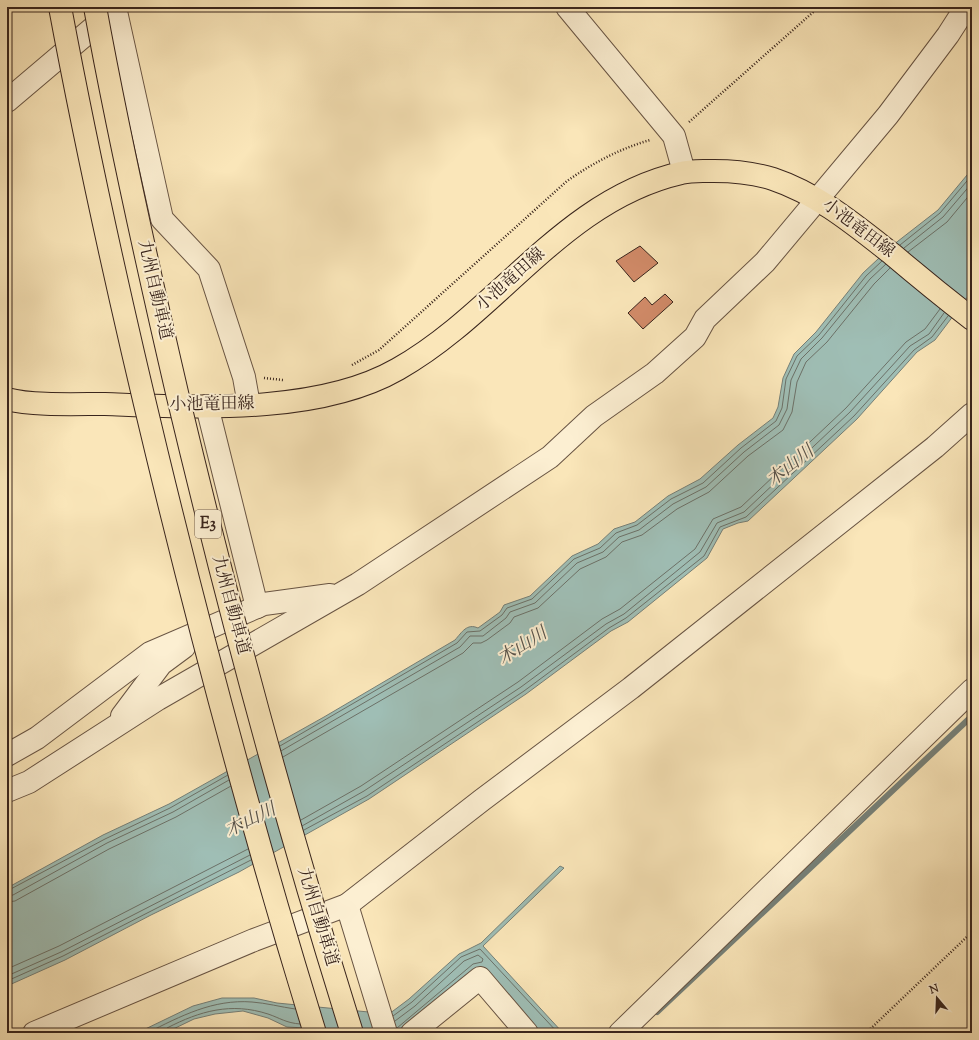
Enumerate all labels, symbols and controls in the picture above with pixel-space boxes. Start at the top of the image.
street label: 小池竜田線 [817,194,899,264]
street label: 九州自動車道 [131,238,177,342]
street label: 小池竜田線 [471,243,551,317]
street label: 小池竜田線 [169,392,255,418]
water label: 木山川 [762,439,822,494]
road number: E3 [195,510,221,538]
street label: 九州自動車道 [205,553,255,657]
water label: 木山川 [493,621,554,672]
water label: 木山川 [221,797,283,845]
street label: 九州自動車道 [291,865,343,969]
north arrow [917,978,957,1018]
text: N [926,980,941,999]

